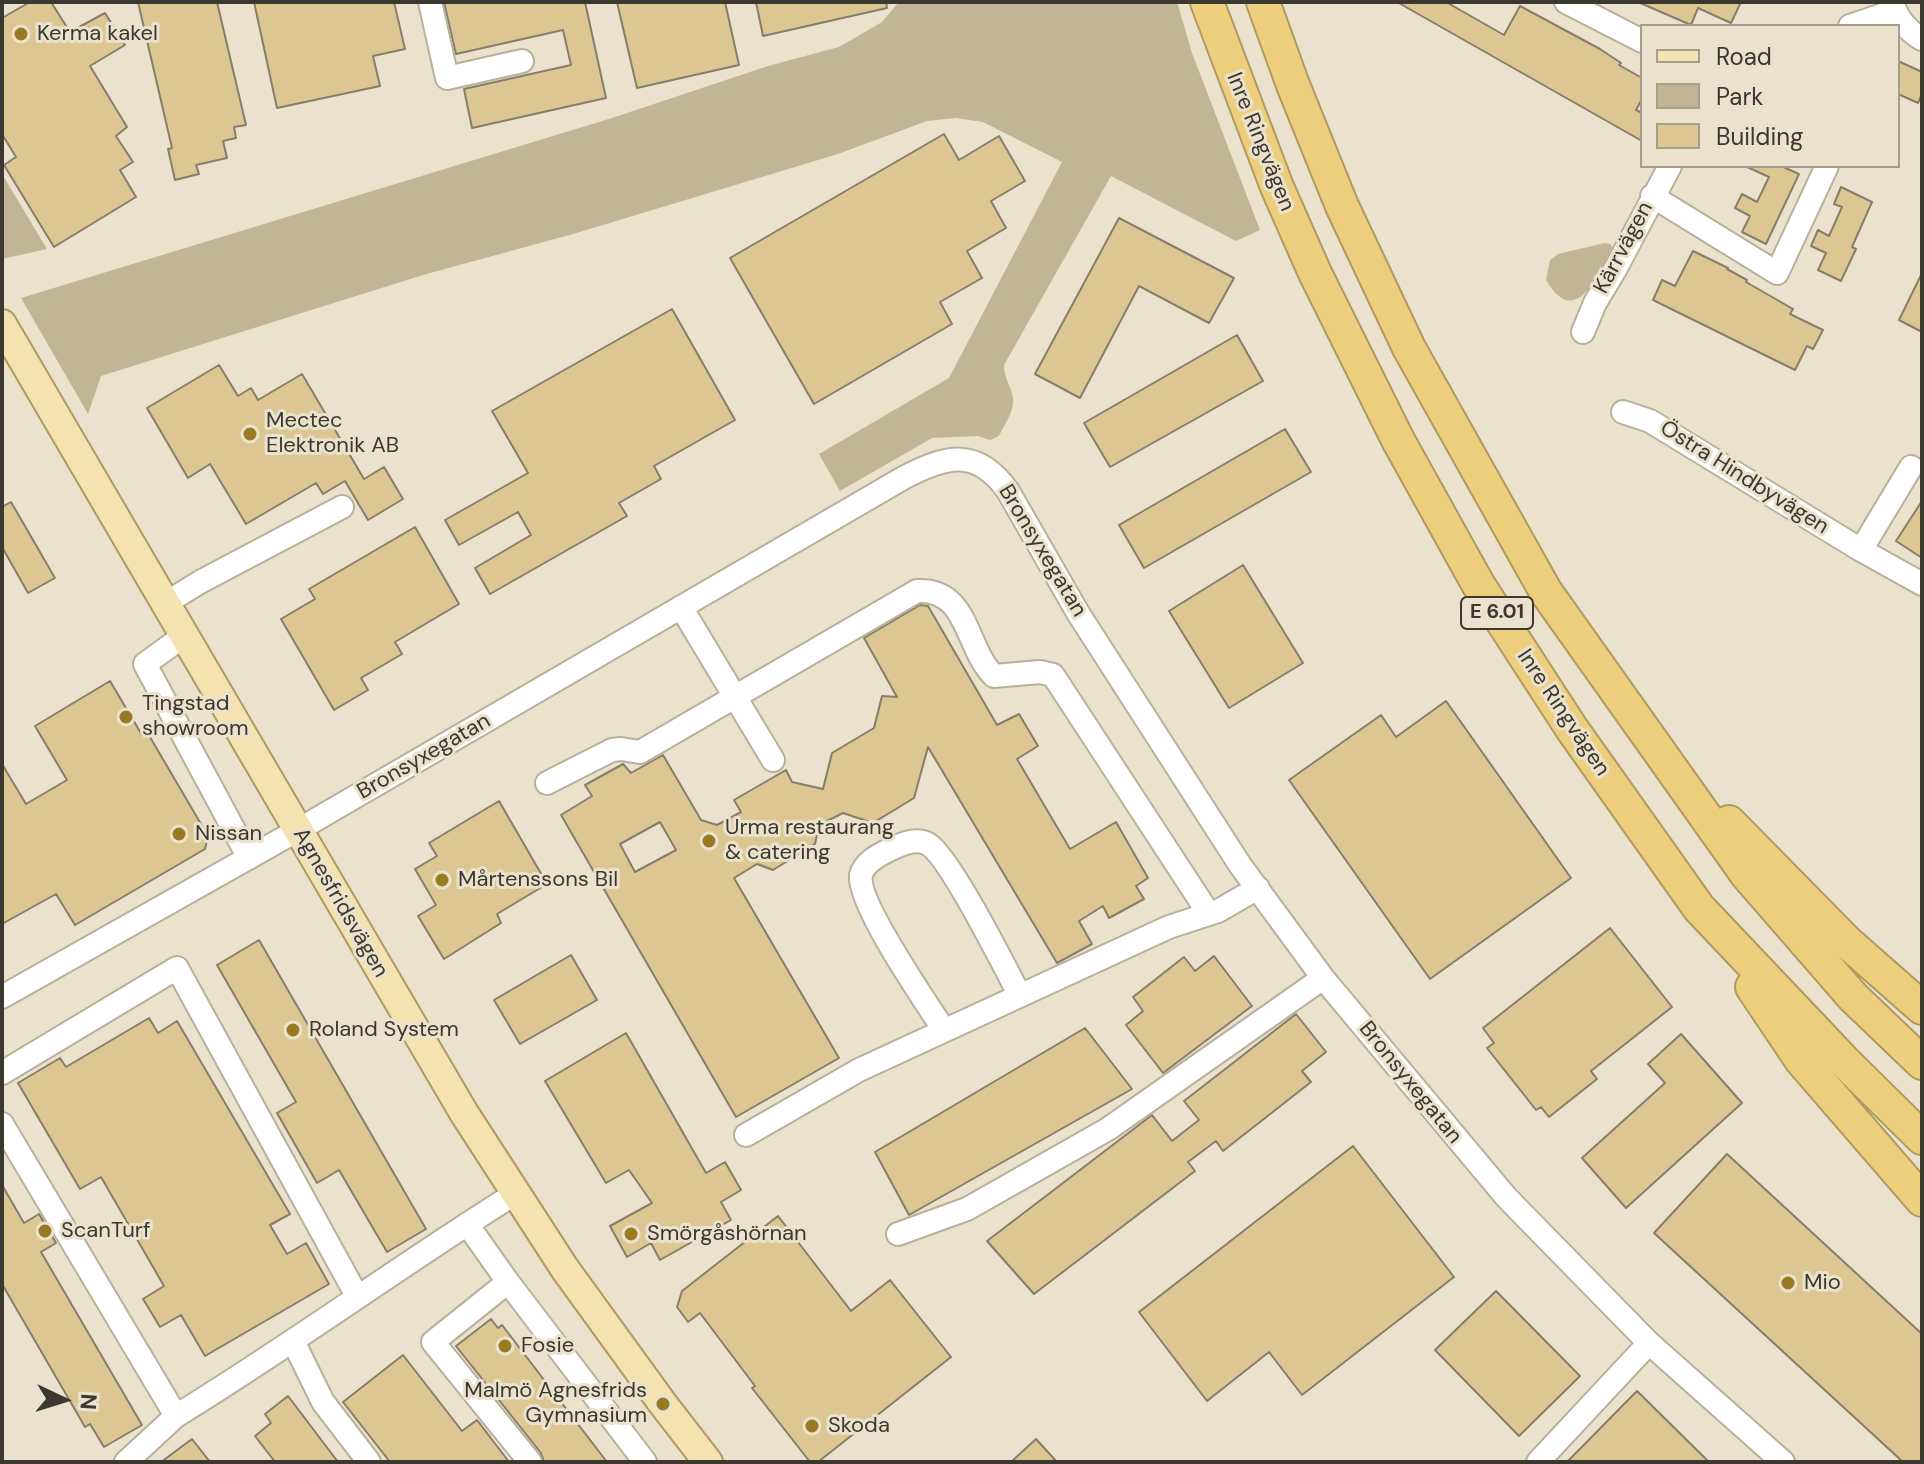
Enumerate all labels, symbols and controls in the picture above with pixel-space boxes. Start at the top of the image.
place label: Kerma kakel [37,21,158,47]
legend [1640,24,1900,168]
marker: Kerma kakel [12,25,30,43]
text: Road [1716,41,1772,72]
street label: Inre Ringvägen [1220,69,1300,215]
text: Park [1716,81,1763,112]
text: Building [1716,121,1803,152]
street label: Kärrvägen [1589,197,1659,299]
place label: Mectec Elektronik AB [266,408,399,460]
street label: Östra Hindbyvägen [1655,415,1833,541]
marker: Mectec Elektronik AB [241,425,259,443]
street label: Bronsyxegatan [992,480,1092,622]
road number: E 6.01 [1461,597,1533,629]
street label: Inre Ringvägen [1511,645,1615,781]
place label: Tingstad showroom [142,691,249,742]
marker: Tingstad showroom [117,708,135,726]
street label: Bronsyxegatan [353,708,495,806]
place label: Urma restaurang & catering [725,815,894,866]
place label: Nissan [195,821,262,847]
street label: Agnesfridsvägen [287,824,393,982]
marker: Nissan [170,825,188,843]
marker: Urma restaurang & catering [700,832,718,850]
place label: Mårtenssons Bil [458,867,618,893]
marker: Mårtenssons Bil [433,871,451,889]
place label: Roland System [309,1017,459,1043]
street label: Bronsyxegatan [1353,1017,1467,1149]
marker: Roland System [284,1021,302,1039]
place label: ScanTurf [61,1218,150,1244]
place label: Smörgåshörnan [647,1221,807,1247]
marker: ScanTurf [36,1222,54,1240]
marker: Smörgåshörnan [622,1225,640,1243]
place label: Mio [1804,1270,1841,1296]
marker: Mio [1779,1274,1797,1292]
place label: Fosie [521,1333,574,1359]
marker: Fosie [496,1337,514,1355]
north arrow [24,1360,104,1440]
place label: Malmö Agnesfrids Gymnasium [464,1378,647,1430]
text: N [73,1393,103,1411]
marker: Malmö Agnesfrids Gymnasium [654,1395,672,1413]
place label: Skoda [828,1413,890,1439]
marker: Skoda [803,1417,821,1435]

